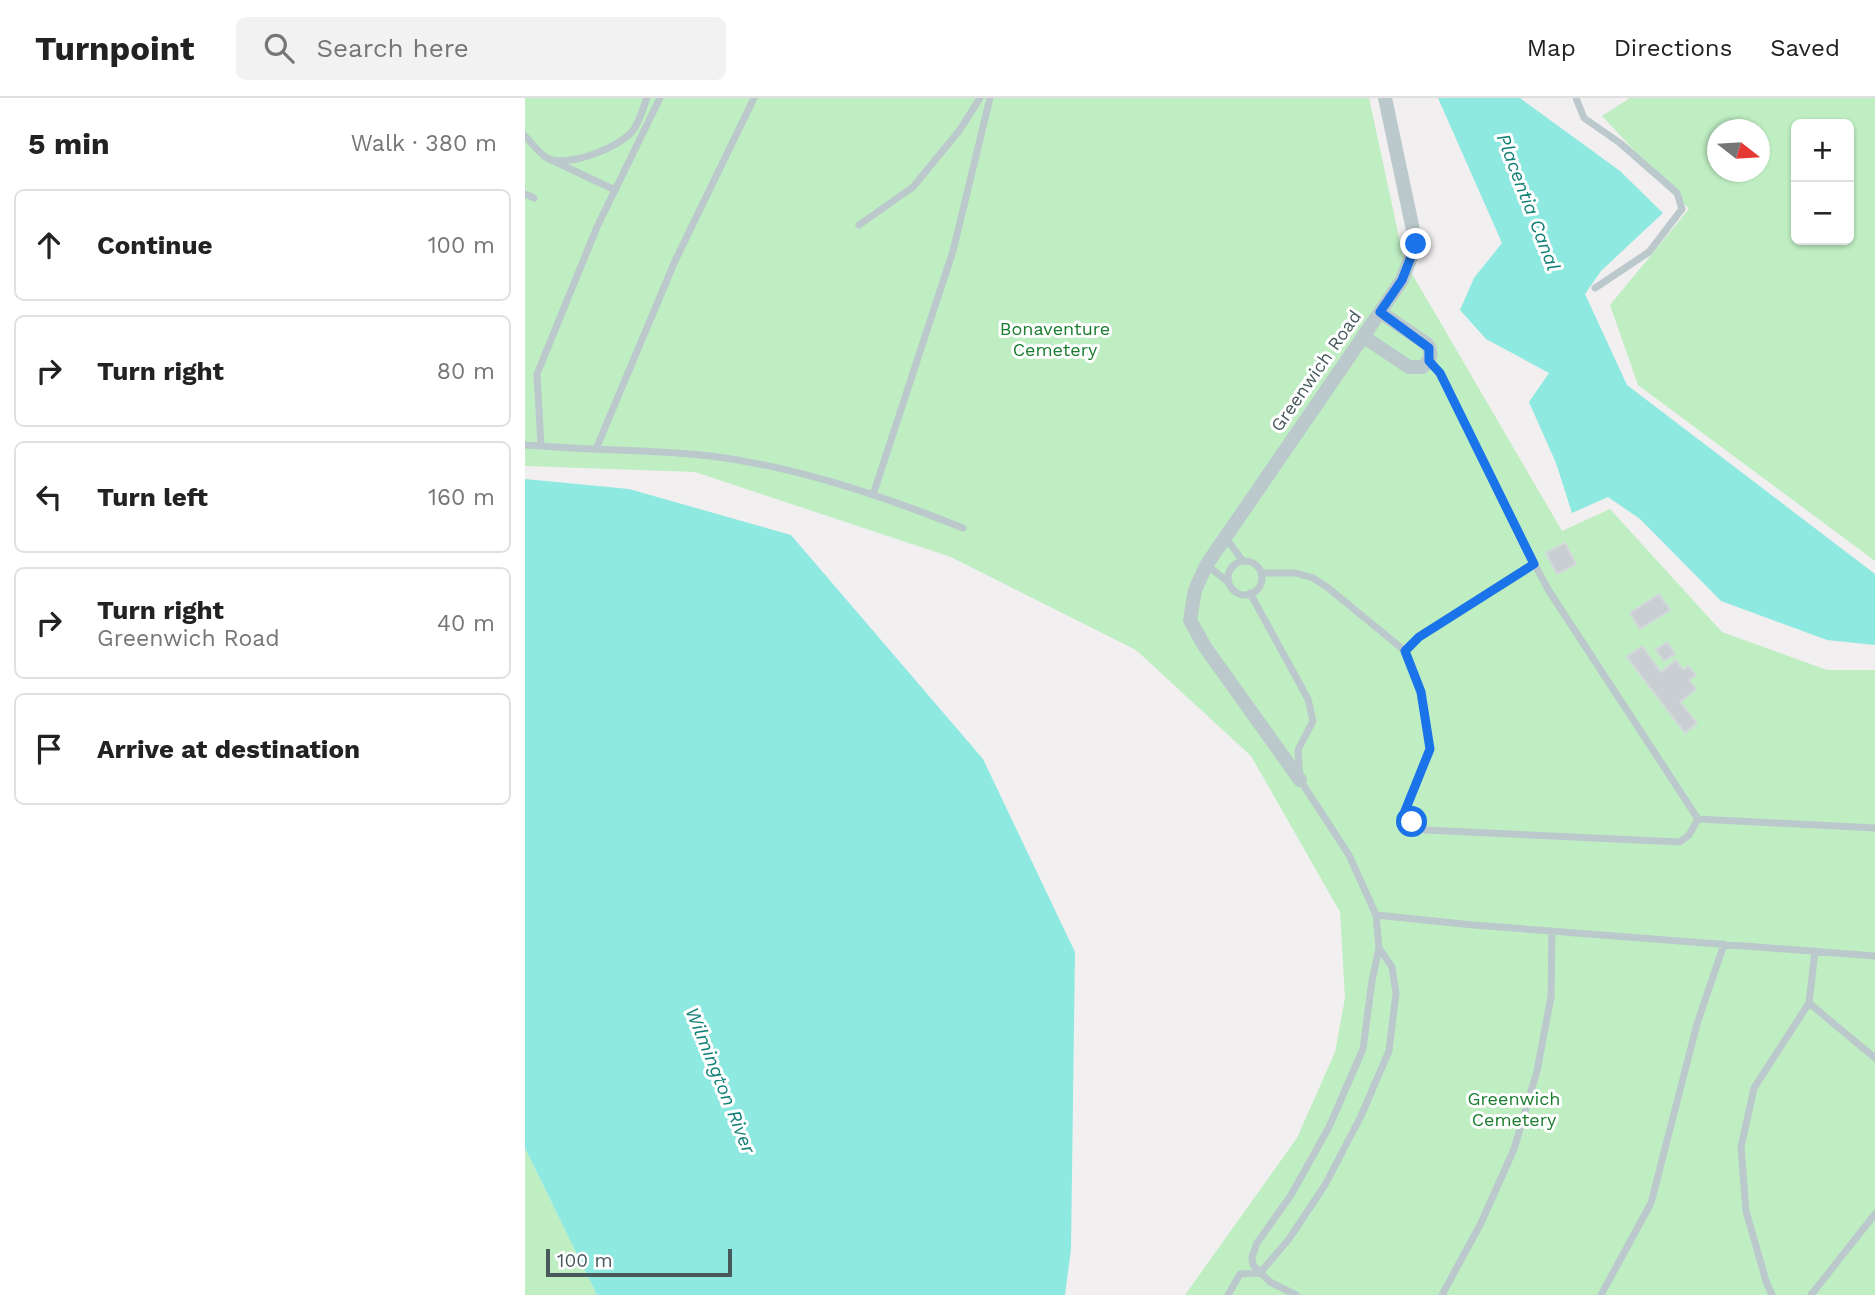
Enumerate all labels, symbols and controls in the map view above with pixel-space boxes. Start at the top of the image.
search box [236,17,726,80]
text: Turnpoint [35,29,194,68]
icon: search [260,29,298,67]
text: Search here [316,33,469,63]
text: Map [1527,34,1576,62]
text: Directions [1614,34,1732,62]
text: Saved [1770,34,1840,62]
north arrow [1707,119,1770,182]
map controls [1791,119,1854,245]
button: + [1791,119,1854,182]
text: 5 min [28,126,110,161]
text: Walk · 380 m [351,130,497,157]
water label: Placentia Canal [1492,130,1565,274]
button: − [1791,182,1854,245]
icon: ahead [30,226,68,264]
route end [1400,228,1431,259]
text: Continue [97,230,213,260]
text: 100 m [428,232,495,259]
street label: Greenwich Road [1266,306,1365,435]
park label: Bonaventure Cemetery [1000,318,1110,360]
icon: right [30,352,68,390]
text: Turn right [97,356,224,386]
text: 80 m [437,358,495,385]
icon: left [30,478,68,516]
text: Turn left [97,482,208,512]
text: 160 m [428,484,495,511]
text: Turn right [97,595,224,625]
icon: right [30,604,68,642]
text: 40 m [437,610,495,637]
text: Greenwich Road [97,625,280,652]
icon: arrive [30,730,68,768]
text: Arrive at destination [97,734,360,764]
route start [1396,806,1427,837]
water label: Wilmington River [681,1004,761,1157]
park label: Greenwich Cemetery [1468,1088,1560,1130]
scale bar [546,1246,731,1278]
text: 100 m [557,1249,613,1272]

